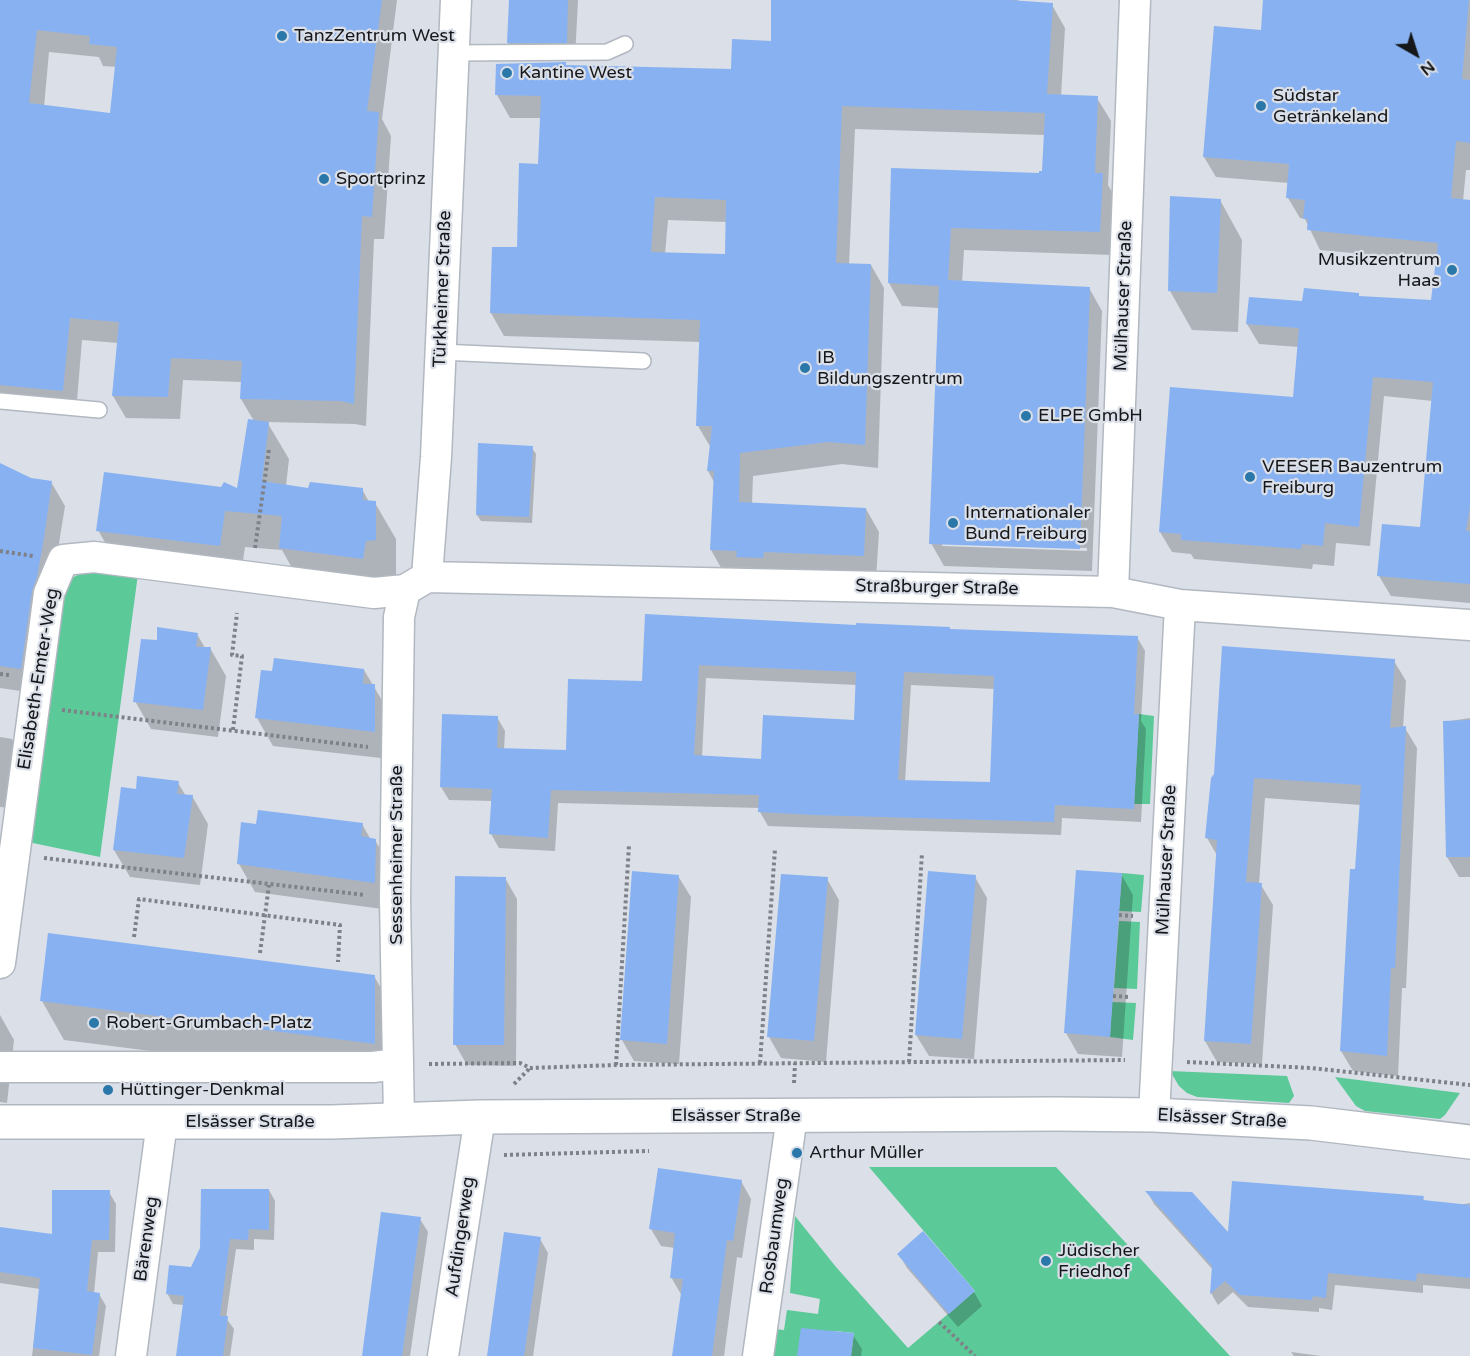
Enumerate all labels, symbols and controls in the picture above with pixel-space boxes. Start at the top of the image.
north arrow [1386,24,1446,84]
place label: TanzZentrum West [294,25,455,47]
marker: TanzZentrum West [275,29,289,43]
text: N [1416,56,1439,80]
place label: Kantine West [519,62,632,84]
marker: Kantine West [500,66,514,80]
place label: Südstar Getränkeland [1273,85,1388,128]
marker: Südstar Getränkeland [1254,99,1268,113]
place label: Sportprinz [336,168,426,190]
marker: Sportprinz [317,172,331,186]
street label: Türkheimer Straße [429,210,457,368]
street label: Mülhauser Straße [1111,220,1137,372]
place label: Musikzentrum Haas [1318,249,1440,292]
marker: Musikzentrum Haas [1445,263,1459,277]
place label: IB Bildungszentrum [817,347,963,389]
marker: IB Bildungszentrum [798,361,812,375]
place label: ELPE GmbH [1038,405,1143,427]
marker: ELPE GmbH [1019,409,1033,423]
place label: VEESER Bauzentrum Freiburg [1262,456,1442,498]
marker: VEESER Bauzentrum Freiburg [1243,470,1257,484]
place label: Internationaler Bund Freiburg [965,502,1090,544]
marker: Internationaler Bund Freiburg [946,516,960,530]
street label: Straßburger Straße [855,576,1019,600]
street label: Elisabeth-Emter-Weg [14,587,64,771]
street label: Sessenheimer Straße [386,765,408,945]
street label: Mülhauser Straße [1152,784,1182,936]
place label: Robert-Grumbach-Platz [106,1012,312,1034]
marker: Robert-Grumbach-Platz [87,1016,101,1030]
place label: Hüttinger-Denkmal [120,1079,285,1101]
marker: Hüttinger-Denkmal [101,1083,115,1097]
street label: Elsässer Straße [671,1105,801,1127]
street label: Elsässer Straße [1157,1105,1287,1133]
street label: Elsässer Straße [185,1111,315,1133]
place label: Arthur Müller [809,1142,924,1164]
marker: Arthur Müller [790,1146,804,1160]
street label: Aufdingerweg [442,1175,480,1299]
street label: Rosbaumweg [756,1177,794,1295]
street label: Bärenweg [130,1195,164,1283]
place label: Jüdischer Friedhof [1058,1240,1139,1282]
marker: Jüdischer Friedhof [1039,1254,1053,1268]

